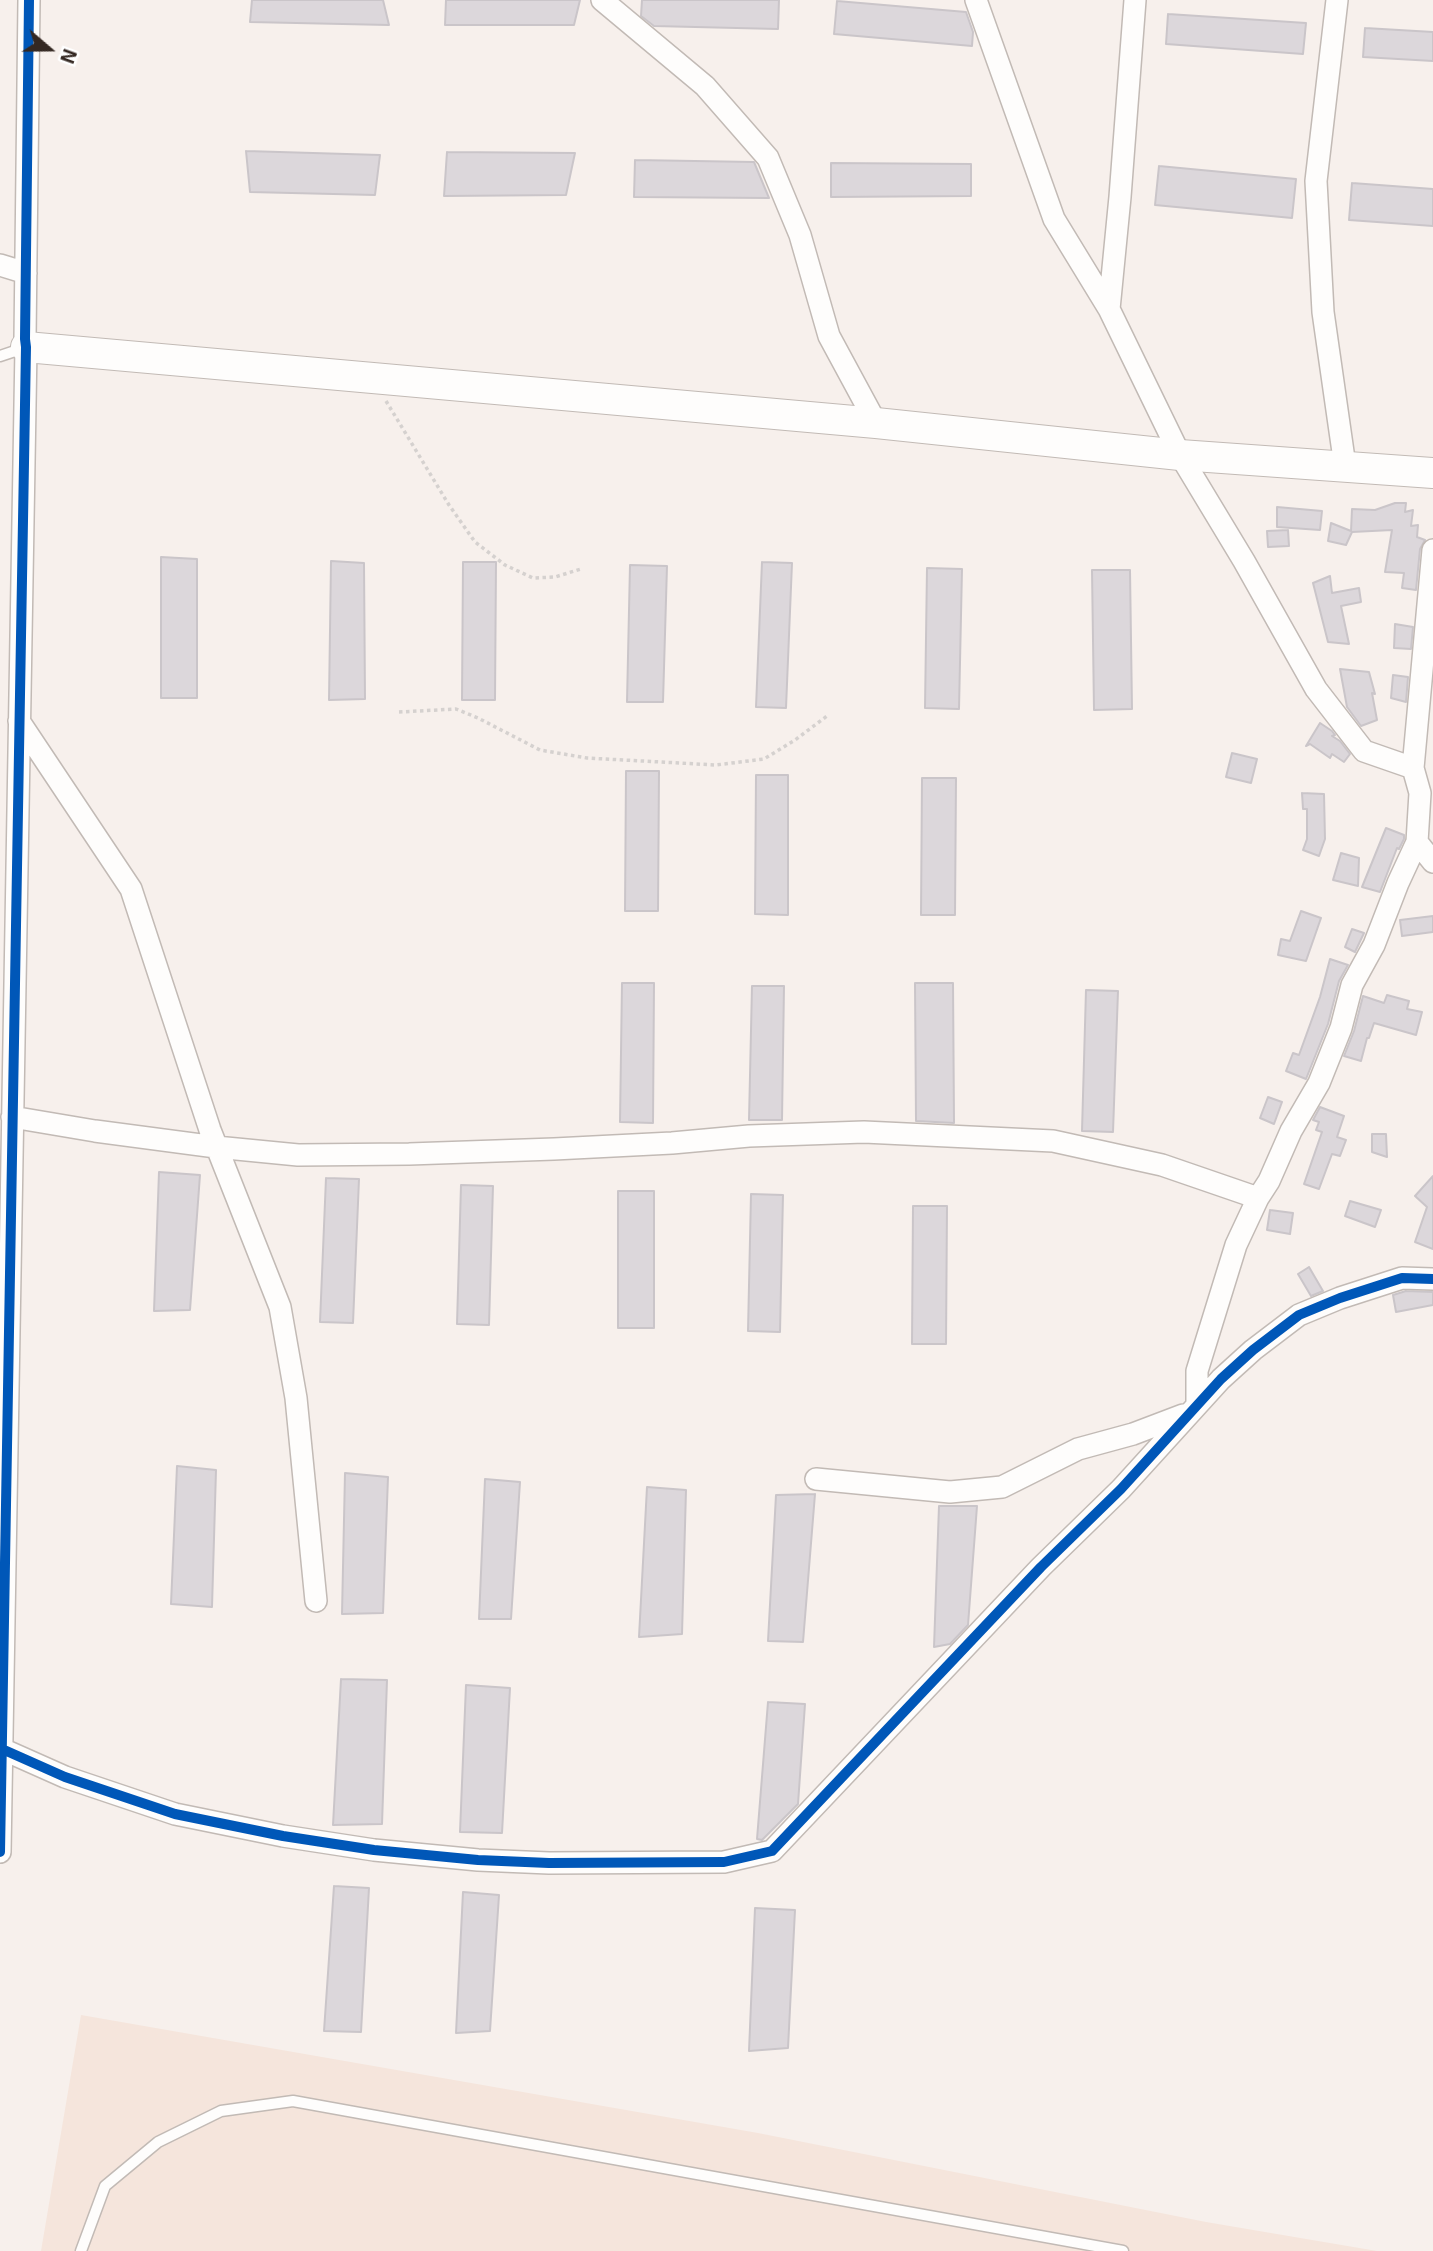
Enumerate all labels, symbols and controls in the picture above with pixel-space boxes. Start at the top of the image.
north arrow [14,14,84,84]
text: N [56,46,82,67]

